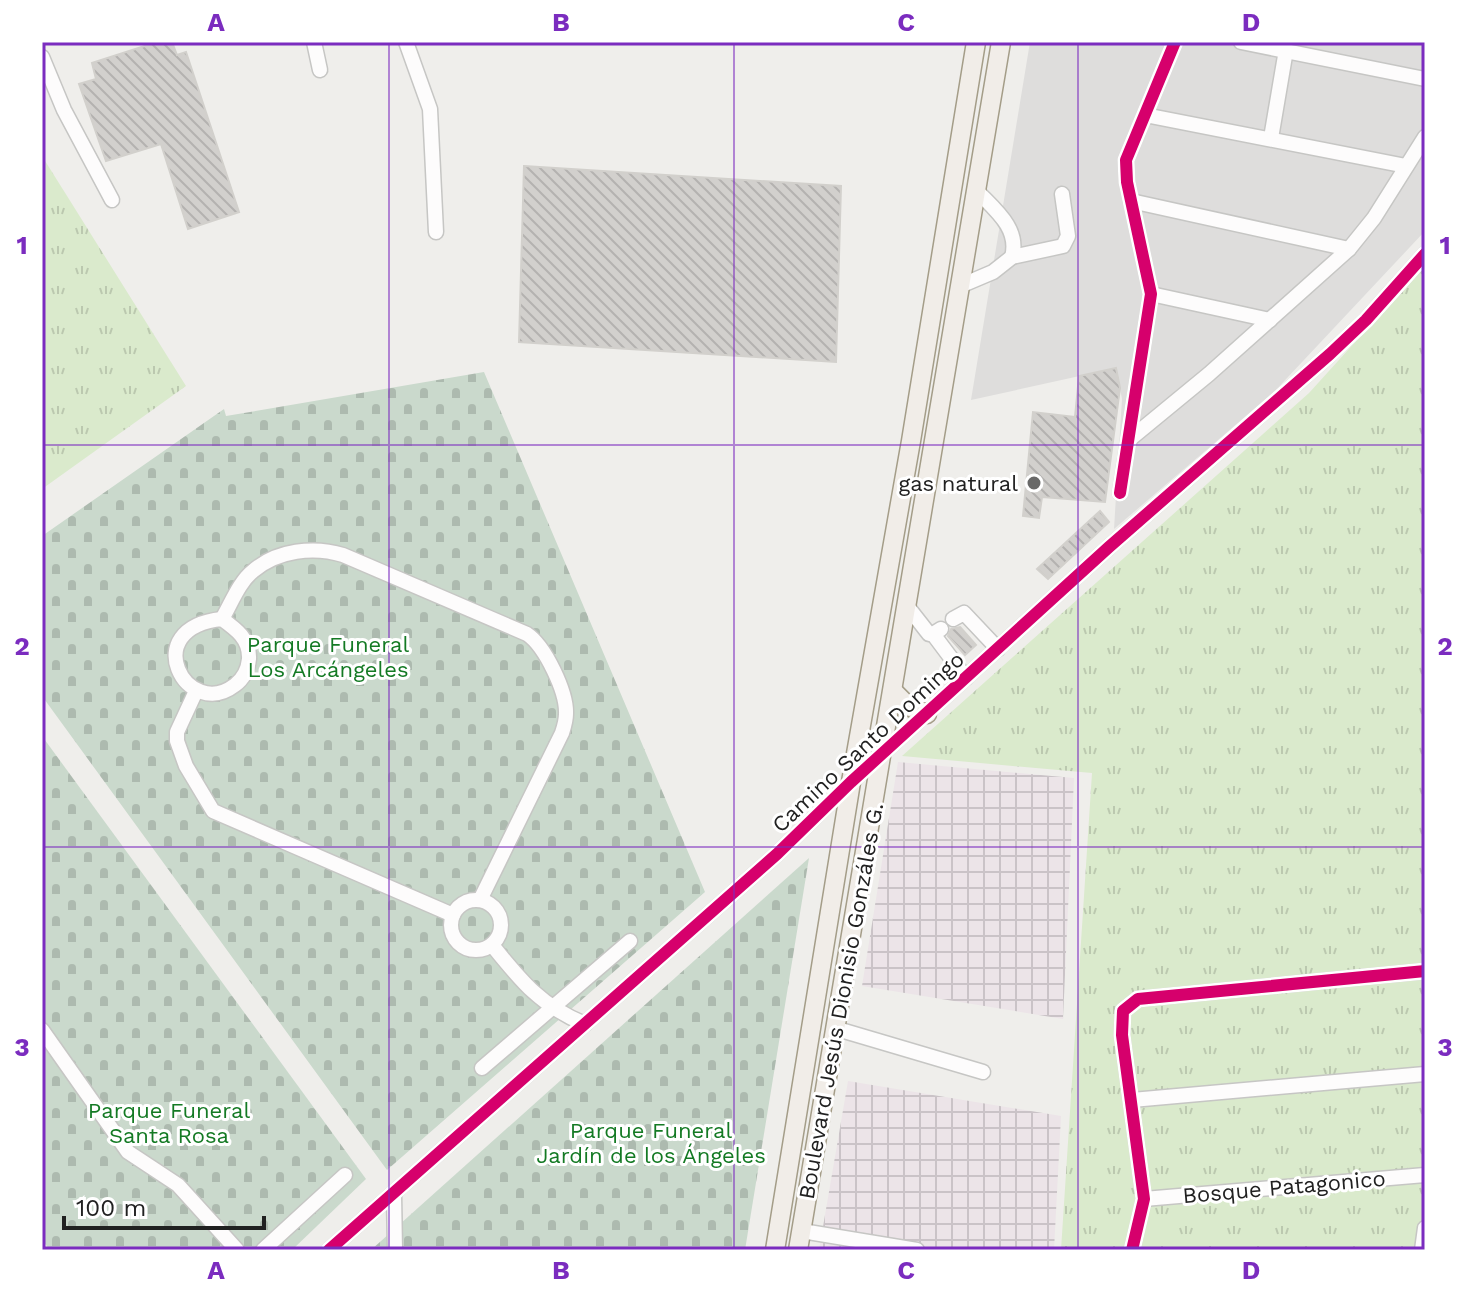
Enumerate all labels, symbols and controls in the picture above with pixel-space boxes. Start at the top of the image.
text: A [207,7,225,37]
text: B [552,7,570,37]
text: C [897,7,915,37]
text: D [1242,7,1260,37]
text: 1 [16,230,28,260]
text: 1 [1439,230,1451,260]
place label: gas natural [898,471,1018,496]
marker: gas natural [1025,474,1043,492]
text: 2 [14,631,30,661]
text: 2 [1437,631,1453,661]
park label: Parque Funeral Los Arcángeles [247,632,409,682]
street label: Camino Santo Domingo [767,647,969,837]
street label: Boulevard Jesús Dionisio Gonzáles G. [794,801,888,1201]
text: 3 [14,1032,30,1062]
text: 3 [1437,1032,1453,1062]
park label: Parque Funeral Santa Rosa [88,1098,250,1148]
park label: Parque Funeral Jardín de los Ángeles [536,1118,766,1168]
street label: Bosque Patagonico [1181,1166,1387,1208]
scale bar [64,1180,264,1230]
text: 100 m [76,1194,146,1222]
text: A [207,1255,225,1285]
text: B [552,1255,570,1285]
text: C [897,1255,915,1285]
text: D [1242,1255,1260,1285]

